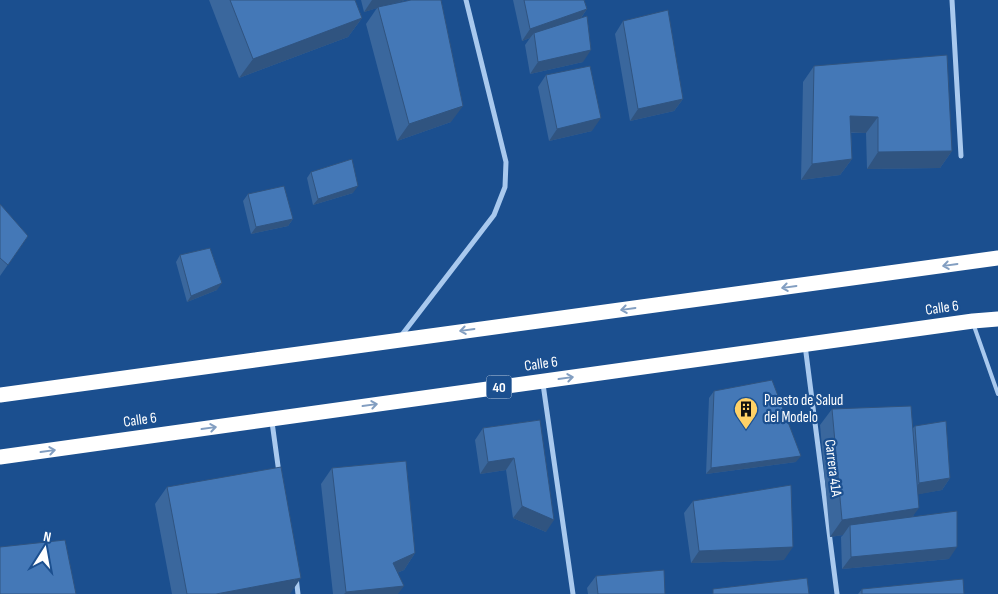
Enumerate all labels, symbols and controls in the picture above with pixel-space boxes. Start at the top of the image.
one-way arrow [942,260,958,270]
one-way arrow [781,282,797,292]
street label: Calle 6 [924,296,960,320]
one-way arrow [620,304,636,314]
one-way arrow [459,326,475,336]
street label: Calle 6 [523,352,559,376]
one-way arrow [557,373,573,383]
road number: 40 [486,376,512,398]
place label: Puesto de Salud del Modelo [764,391,843,427]
building icon: Puesto de Salud del Modelo [733,396,759,430]
one-way arrow [362,400,378,410]
street label: Calle 6 [122,408,158,432]
one-way arrow [201,422,217,432]
street label: Carrera 41A [820,438,846,498]
one-way arrow [40,445,56,455]
north arrow [20,524,70,574]
text: N [42,528,53,546]

